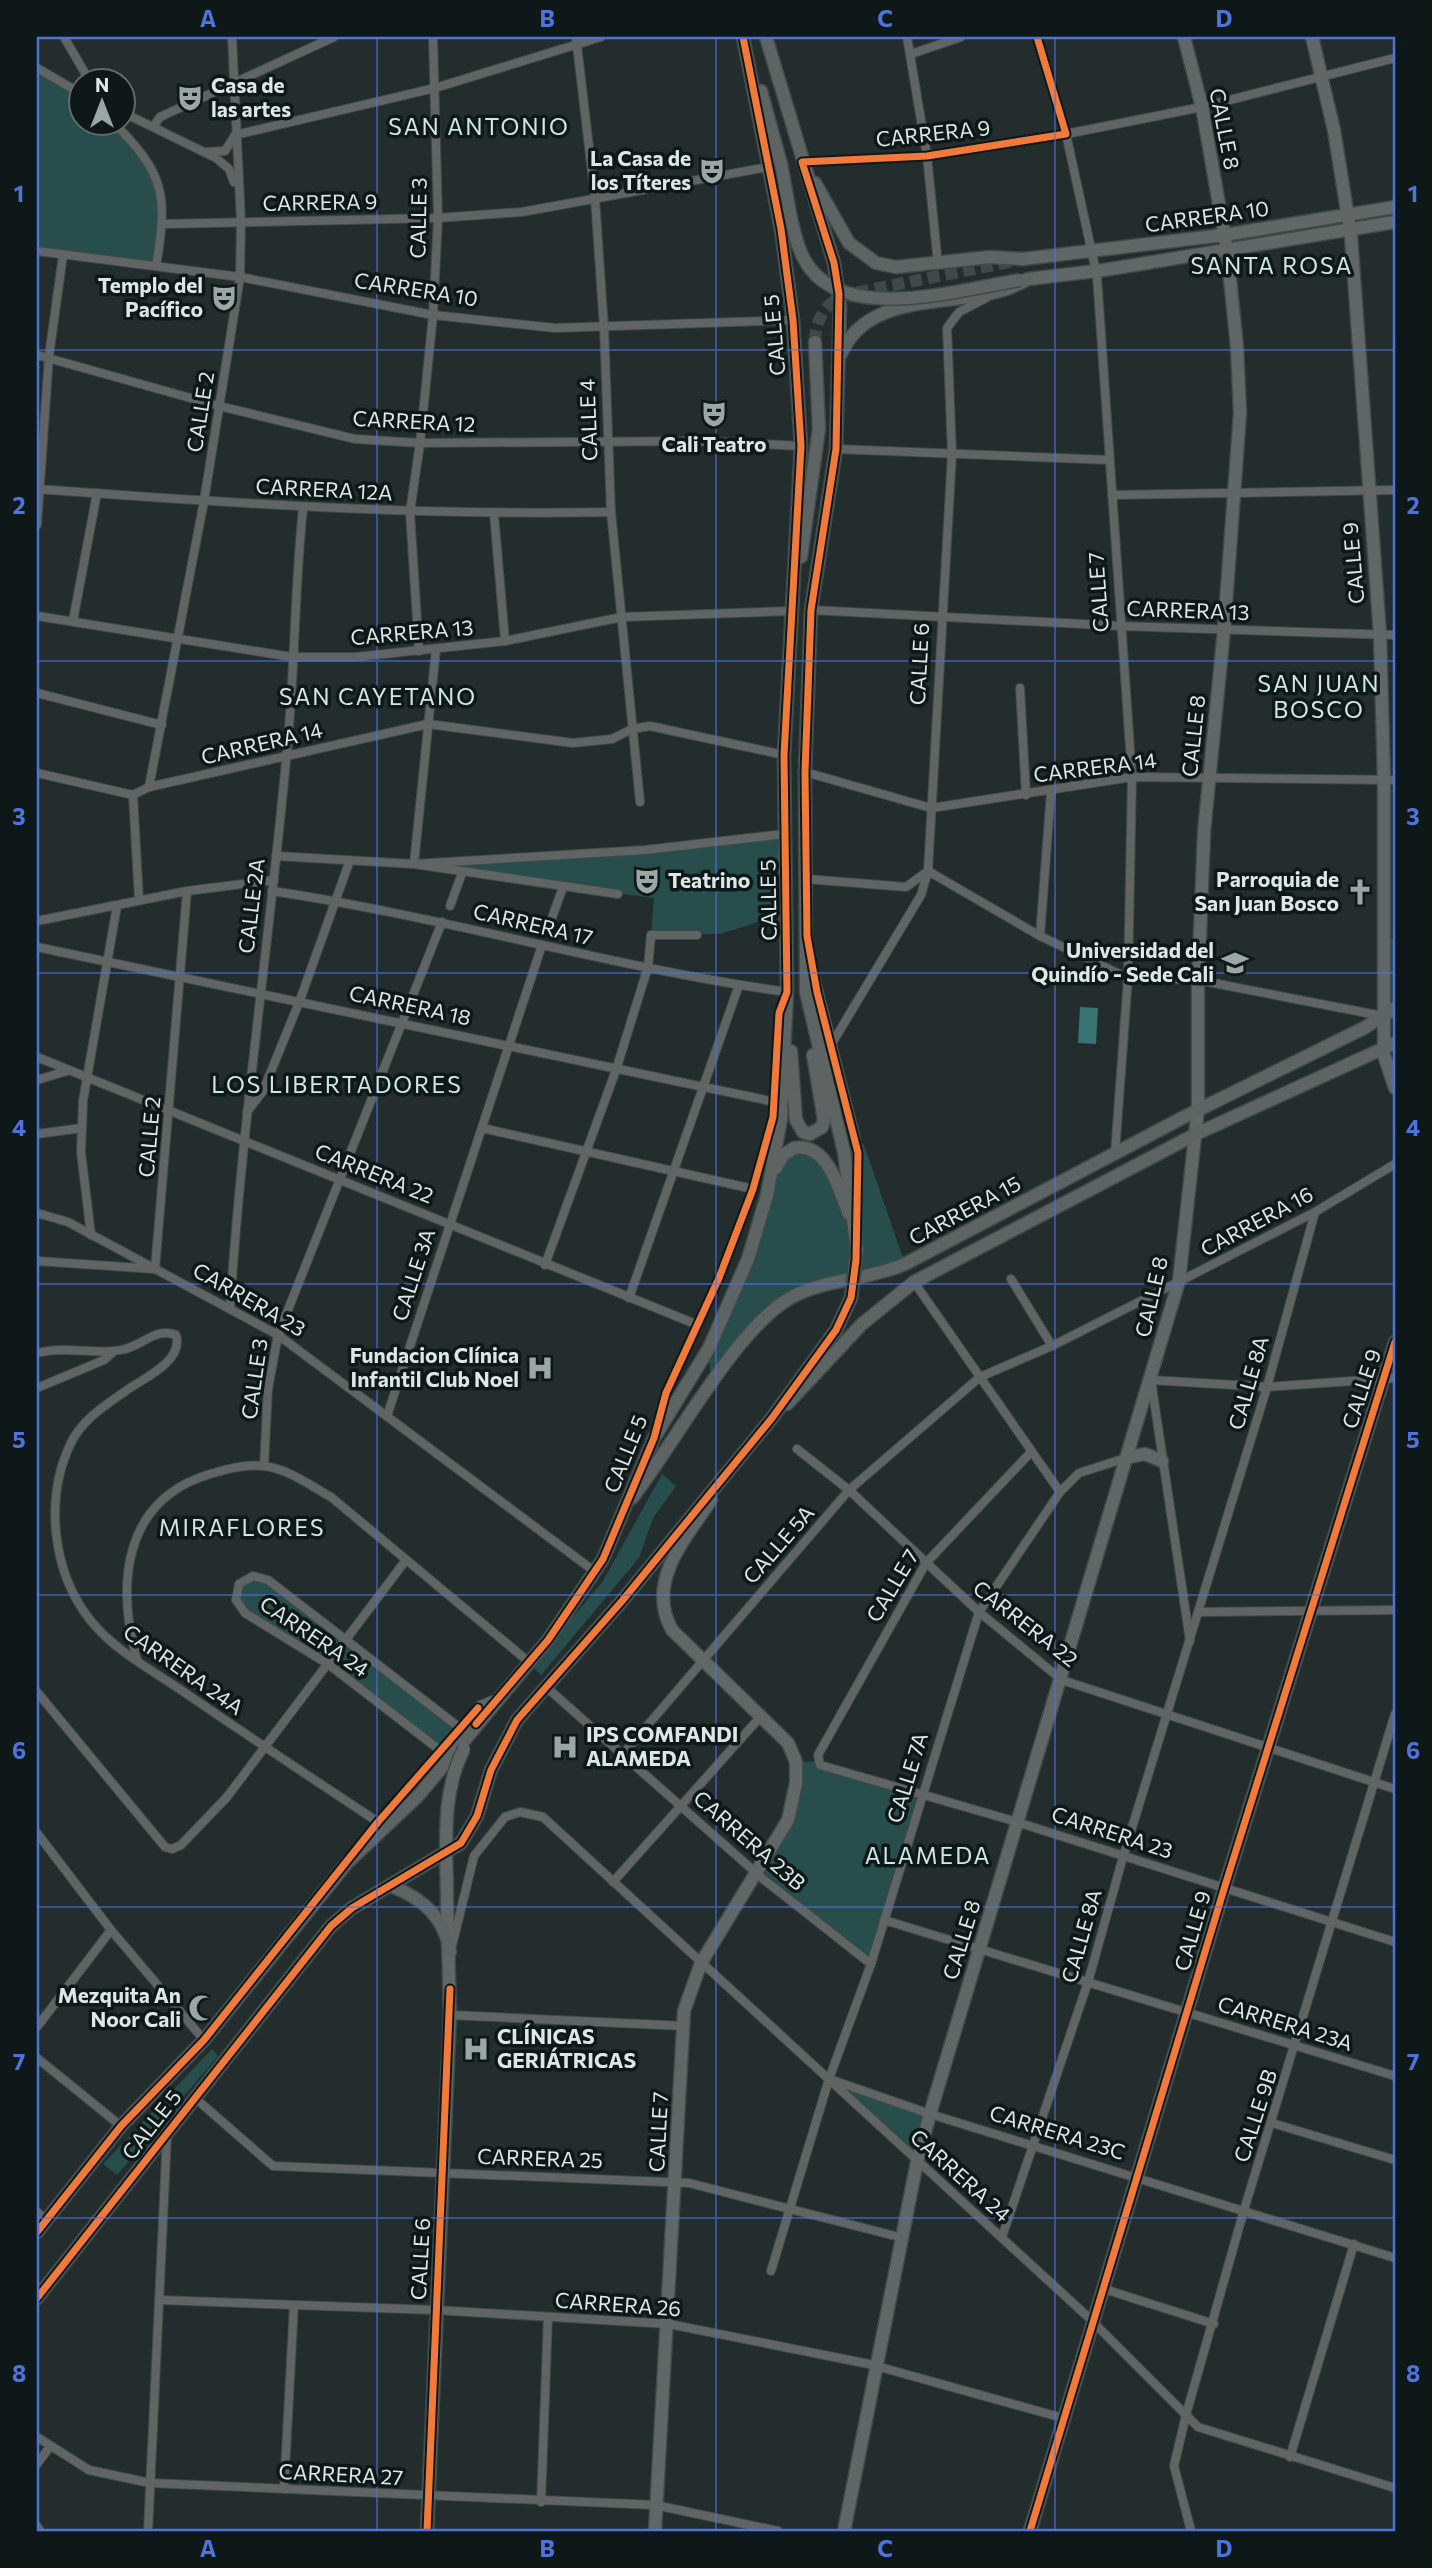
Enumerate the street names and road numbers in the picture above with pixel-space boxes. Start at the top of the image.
street label: CALLE 8 [1205,86,1246,171]
street label: CARRERA 9 [874,114,991,151]
street label: CALLE 3 [404,177,431,259]
street label: CARRERA 9 [262,188,378,215]
street label: CARRERA 10 [1143,194,1270,237]
street label: CARRERA 10 [353,266,480,311]
street label: CALLE 5 [758,293,790,377]
street label: CALLE 2 [181,370,218,454]
street label: CALLE 4 [574,378,601,461]
street label: CARRERA 12 [352,405,476,436]
street label: CARRERA 12A [255,472,393,505]
street label: CALLE 9 [1336,521,1369,605]
street label: CALLE 7 [1082,551,1113,633]
street label: CARRERA 13 [1126,595,1250,624]
street label: CARRERA 13 [349,614,474,649]
street label: CALLE 6 [904,622,933,706]
street label: CALLE 8 [1176,694,1209,778]
street label: CARRERA 14 [199,716,325,769]
street label: CARRERA 14 [1032,747,1158,786]
street label: CALLE 2A [232,857,269,955]
street label: CALLE 5 [754,859,781,941]
street label: CARRERA 17 [471,898,596,949]
street label: CARRERA 18 [347,979,473,1030]
street label: CALLE 2 [133,1095,164,1178]
street label: CARRERA 22 [312,1138,437,1208]
street label: CARRERA 15 [904,1170,1025,1250]
street label: CARRERA 16 [1196,1181,1317,1261]
street label: CALLE 3A [386,1225,439,1324]
street label: CALLE 8 [1129,1254,1172,1339]
street label: CARRERA 23 [189,1256,310,1341]
street label: CALLE 8A [1222,1333,1273,1432]
street label: CALLE 3 [235,1337,272,1421]
street label: CALLE 9 [1336,1346,1385,1431]
street label: CALLE 5 [598,1411,651,1496]
street label: CALLE 5A [737,1500,819,1588]
street label: CALLE 7 [860,1544,923,1626]
street label: CARRERA 22 [969,1574,1083,1671]
street label: CARRERA 24 [256,1590,374,1682]
street label: CARRERA 24A [119,1618,249,1719]
street label: CALLE 7A [881,1729,932,1826]
street label: CARRERA 23B [689,1785,811,1895]
street label: CARRERA 23 [1049,1800,1176,1863]
street label: CALLE 8A [1055,1886,1106,1985]
street label: CALLE 9 [1168,1888,1215,1974]
street label: CALLE 8 [937,1897,985,1982]
street label: CARRERA 23A [1215,1990,1356,2055]
street label: CALLE 9B [1228,2066,1281,2165]
street label: CALLE 5 [116,2084,186,2164]
street label: CALLE 7 [643,2091,672,2173]
street label: CARRERA 23C [987,2099,1128,2164]
street label: CARRERA 24 [906,2123,1016,2227]
street label: CARRERA 25 [477,2143,603,2172]
street label: CALLE 6 [405,2217,434,2301]
street label: CARRERA 26 [554,2287,682,2320]
street label: CARRERA 27 [278,2458,404,2489]

